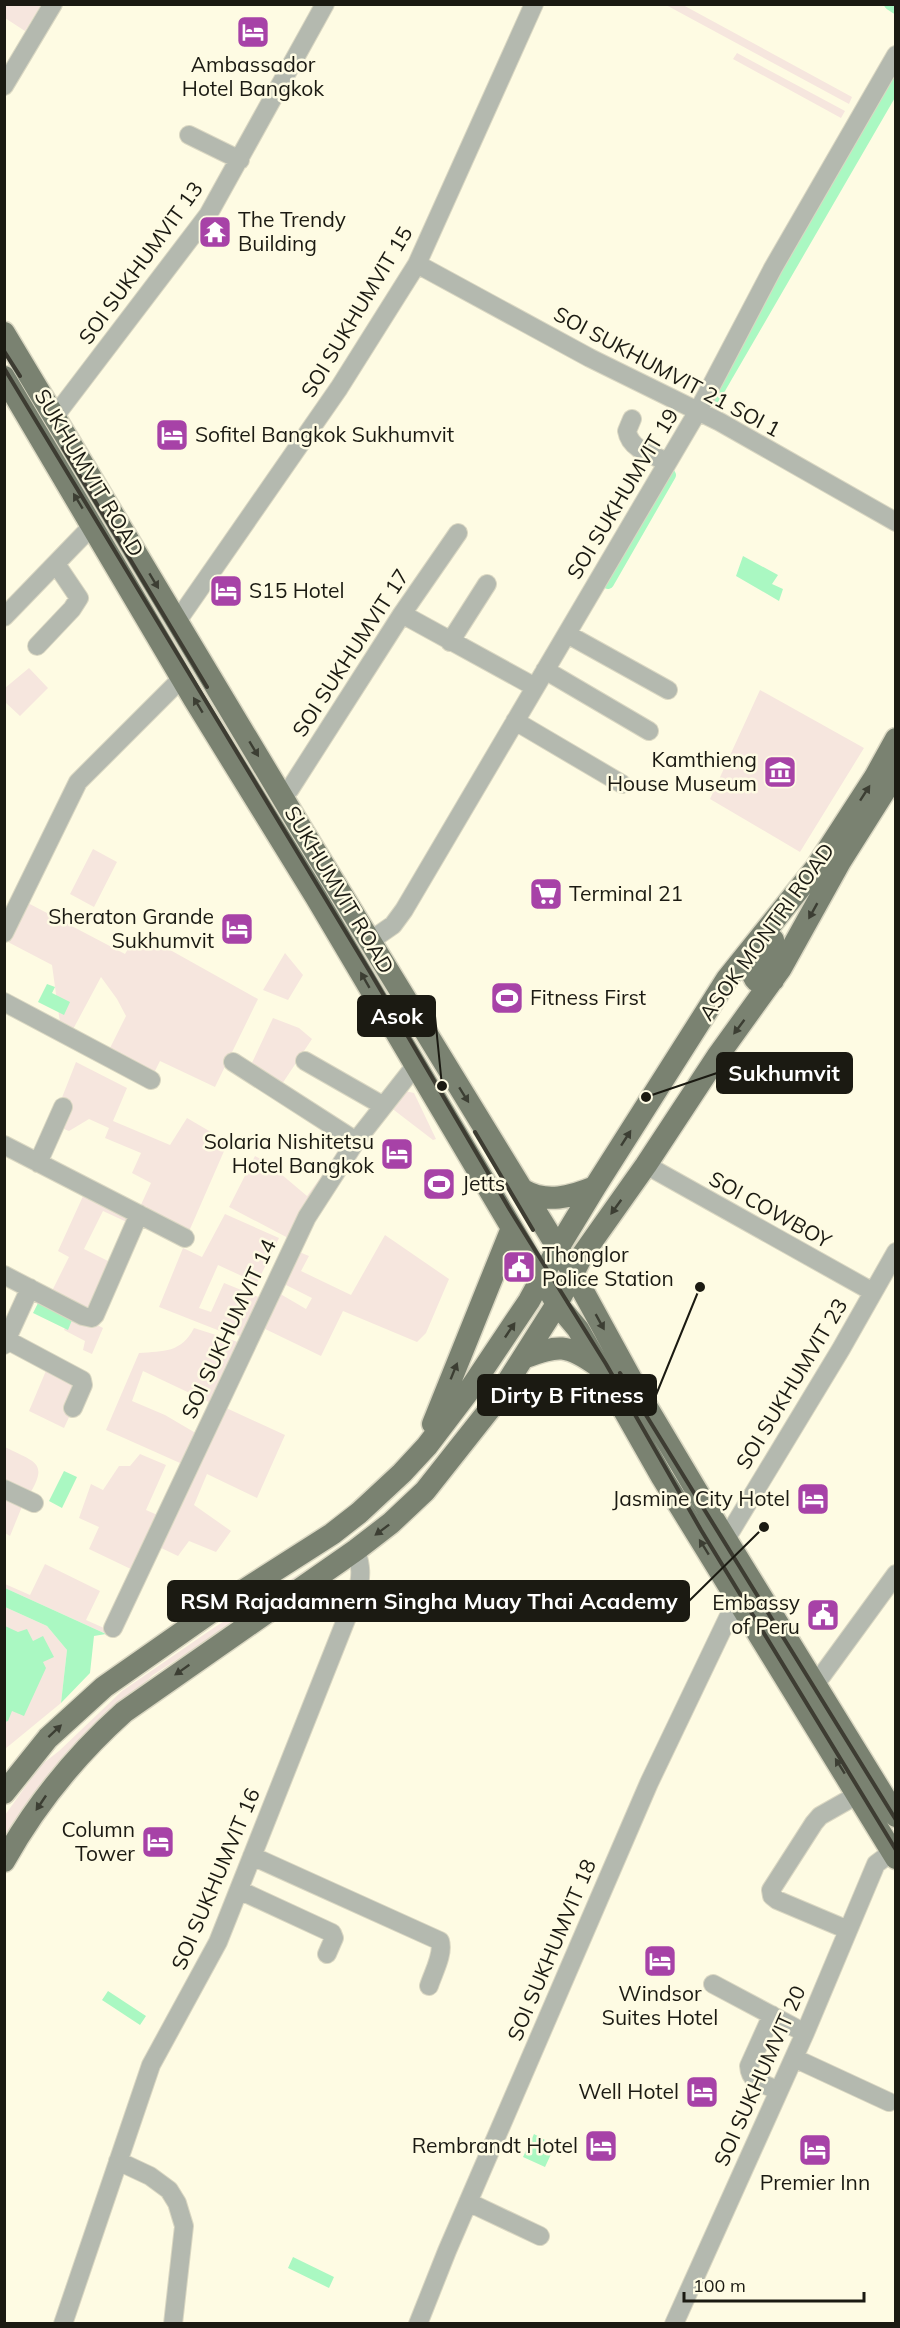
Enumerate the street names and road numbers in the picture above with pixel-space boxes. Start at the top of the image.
street label: SOI SUKHUMVIT 13 [72,176,208,349]
street label: SOI SUKHUMVIT 15 [295,221,417,402]
street label: SOI SUKHUMVIT 21 SOI 1 [550,300,785,442]
street label: SUKHUMVIT ROAD [30,384,150,561]
street label: SOI SUKHUMVIT 19 [561,403,683,584]
street label: SOI SUKHUMVIT 17 [286,564,414,741]
street label: SUKHUMVIT ROAD [280,801,400,978]
street label: ASOK MONTRI ROAD [693,838,839,1025]
street label: SOI COWBOY [705,1165,836,1254]
street label: SOI SUKHUMVIT 14 [175,1234,281,1422]
street label: SOI SUKHUMVIT 23 [730,1293,852,1474]
street label: SOI SUKHUMVIT 16 [165,1784,265,1973]
street label: SOI SUKHUMVIT 18 [501,1855,601,2044]
street label: SOI SUKHUMVIT 20 [708,1981,811,2170]

